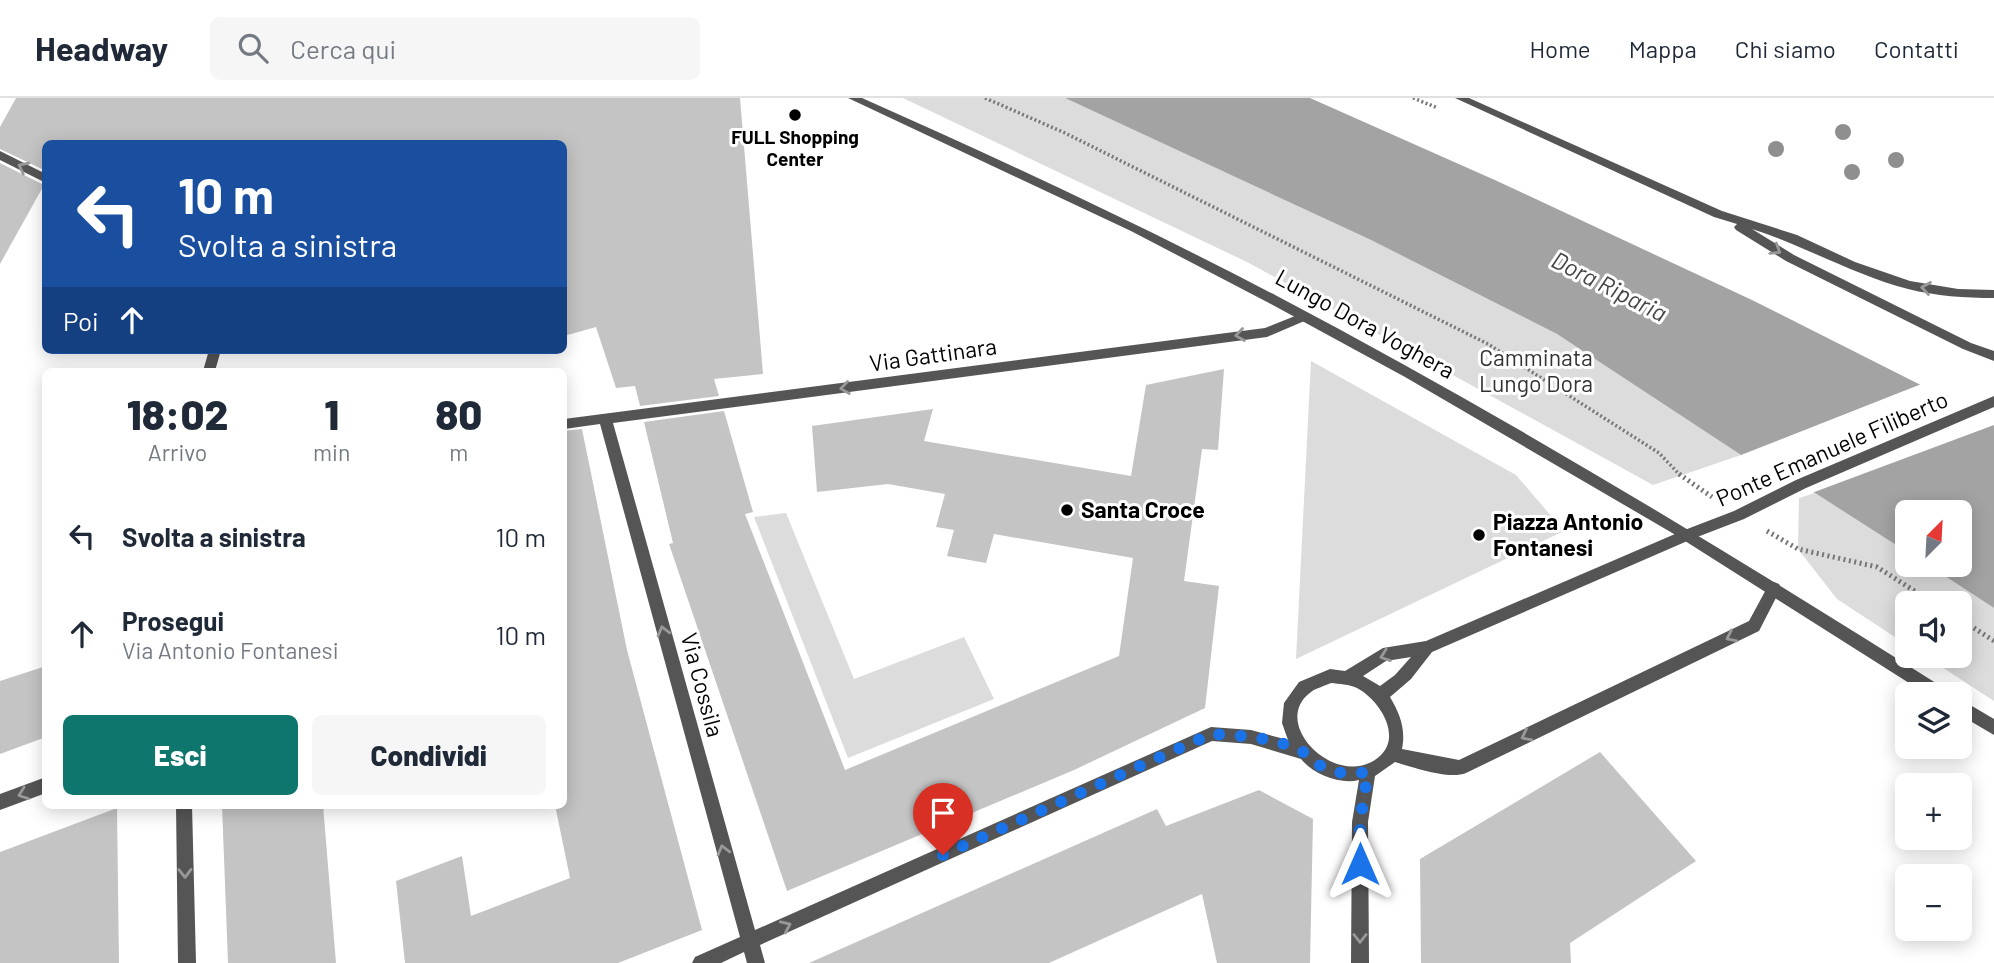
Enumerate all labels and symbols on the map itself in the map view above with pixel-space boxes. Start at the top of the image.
marker: FULL Shopping Center [787,107,803,123]
place label: FULL Shopping Center [731,125,859,170]
one-way arrow [18,161,30,175]
one-way arrow [1769,241,1782,254]
water label: Dora Riparia [1547,244,1672,327]
street label: Lungo Dora Voghera [1271,262,1460,384]
one-way arrow [1920,281,1932,296]
one-way arrow [1234,328,1246,343]
street label: Via Gattinara [867,331,998,377]
park label: Camminata Lungo Dora [1479,343,1593,397]
one-way arrow [839,380,850,395]
street label: Ponte Emanuele Filiberto [1711,384,1952,512]
place label: Santa Croce [1081,495,1205,523]
north arrow [1895,500,1972,578]
marker: Santa Croce [1059,502,1075,518]
place label: Piazza Antonio Fontanesi [1493,507,1643,561]
marker: Piazza Antonio Fontanesi [1471,527,1487,543]
one-way arrow [657,625,671,637]
street label: Via Cossila [676,629,730,740]
one-way arrow [1726,629,1738,643]
one-way arrow [1380,648,1392,662]
one-way arrow [1521,728,1533,742]
pin [913,783,973,855]
one-way arrow [17,785,29,799]
position arrow [1323,827,1397,901]
one-way arrow [717,844,732,856]
one-way arrow [178,868,193,879]
one-way arrow [779,920,791,934]
one-way arrow [1352,933,1368,944]

